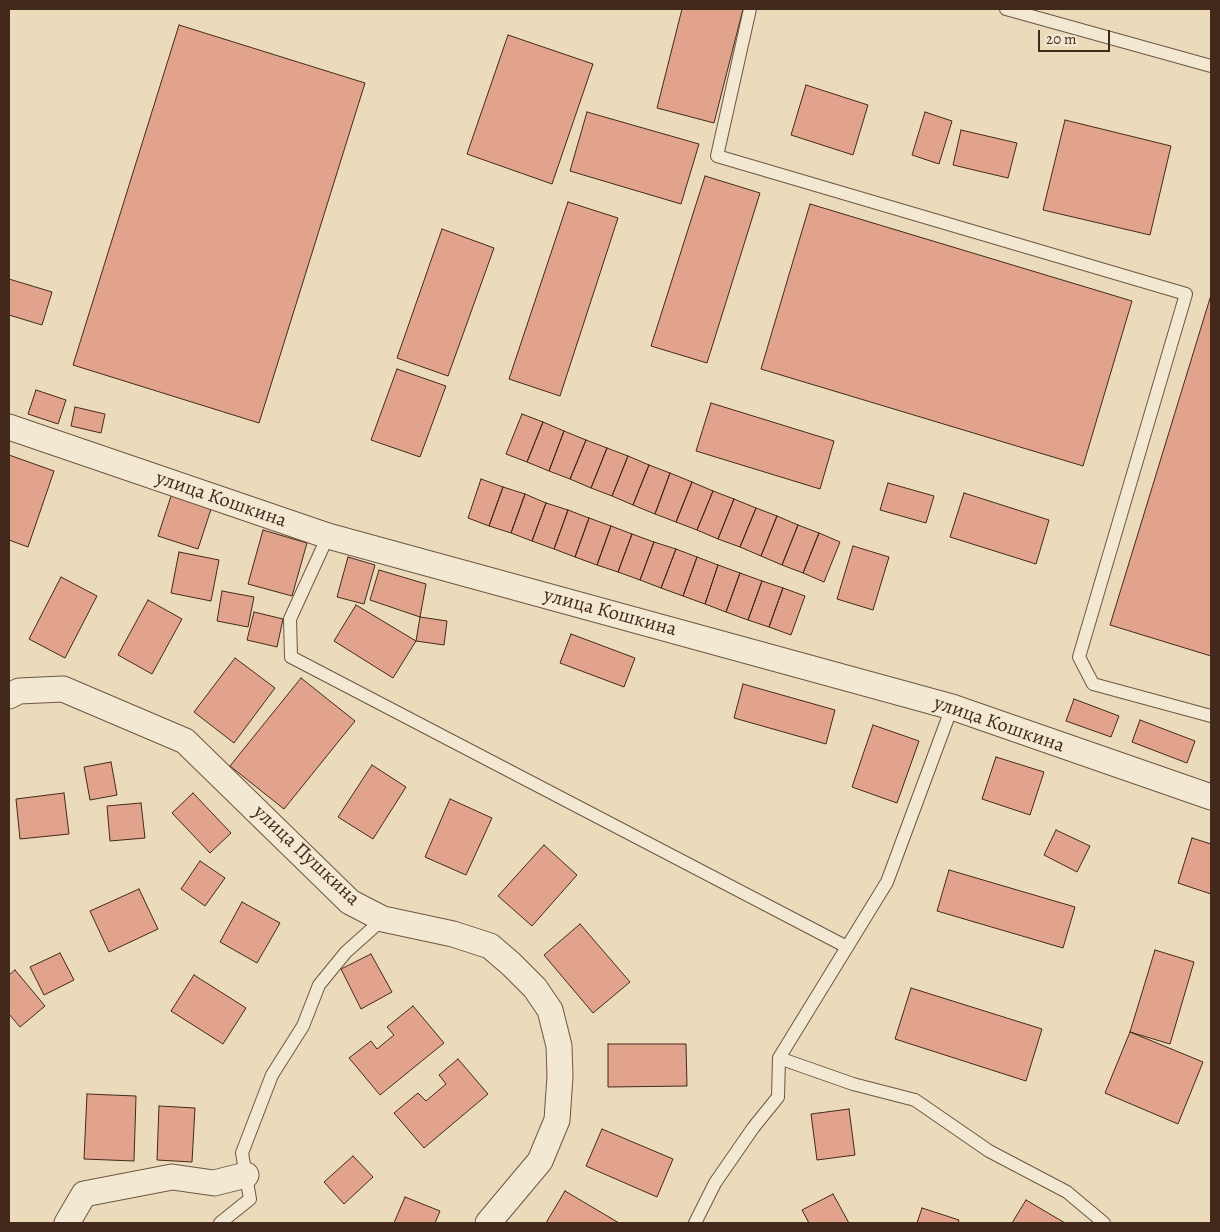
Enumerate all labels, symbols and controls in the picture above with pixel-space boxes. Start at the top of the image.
scale bar [1040,20,1112,52]
text: 20 m [1046,29,1077,49]
street label: улица Кошкина [153,466,289,534]
street label: улица Кошкина [541,584,679,642]
street label: улица Кошкина [931,691,1067,759]
street label: улица Пушкина [248,801,364,911]

